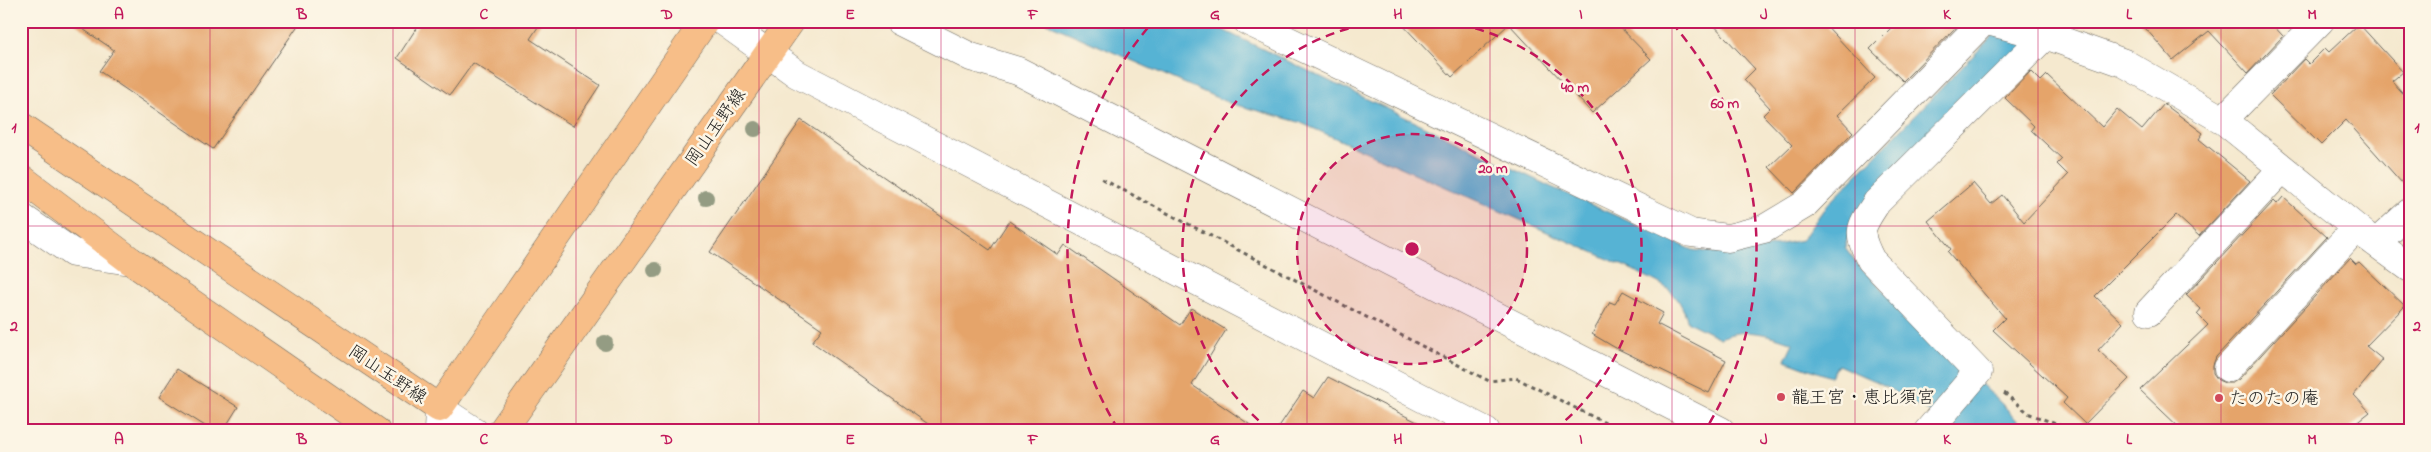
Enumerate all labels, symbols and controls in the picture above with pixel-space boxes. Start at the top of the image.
text: A [114,3,124,27]
text: B [296,3,308,27]
text: C [480,3,489,27]
text: D [660,3,673,27]
text: E [845,3,855,27]
text: F [1027,3,1039,27]
text: G [1210,3,1220,27]
text: H [1393,3,1403,27]
text: I [1579,3,1583,27]
text: J [1760,3,1768,27]
text: K [1943,3,1952,27]
text: L [2126,3,2133,27]
text: M [2307,3,2317,27]
text: 40 m [1560,77,1589,99]
street label: 岡山玉野線 [680,84,753,172]
text: 60 m [1710,93,1740,115]
text: 1 [11,116,17,140]
text: 1 [2414,116,2420,140]
text: 20 m [1477,158,1508,180]
centre of rings [1403,240,1421,258]
text: 2 [9,315,18,339]
text: 2 [2412,315,2421,339]
street label: 岡山玉野線 [342,340,431,412]
place label: 龍王宮・恵比須宮 [1791,386,1935,412]
place label: たのたの庵 [2229,387,2319,413]
marker: 龍王宮・恵比須宮 [1775,391,1787,403]
marker: たのたの庵 [2213,392,2225,404]
text: A [114,428,124,452]
text: B [296,428,308,452]
text: C [480,428,489,452]
text: D [660,428,673,452]
text: E [845,428,855,452]
text: F [1027,428,1039,452]
text: G [1210,428,1220,452]
text: H [1393,428,1403,452]
text: I [1579,428,1583,452]
text: J [1760,428,1768,452]
text: K [1943,428,1952,452]
text: L [2126,428,2133,452]
text: M [2307,428,2317,452]

